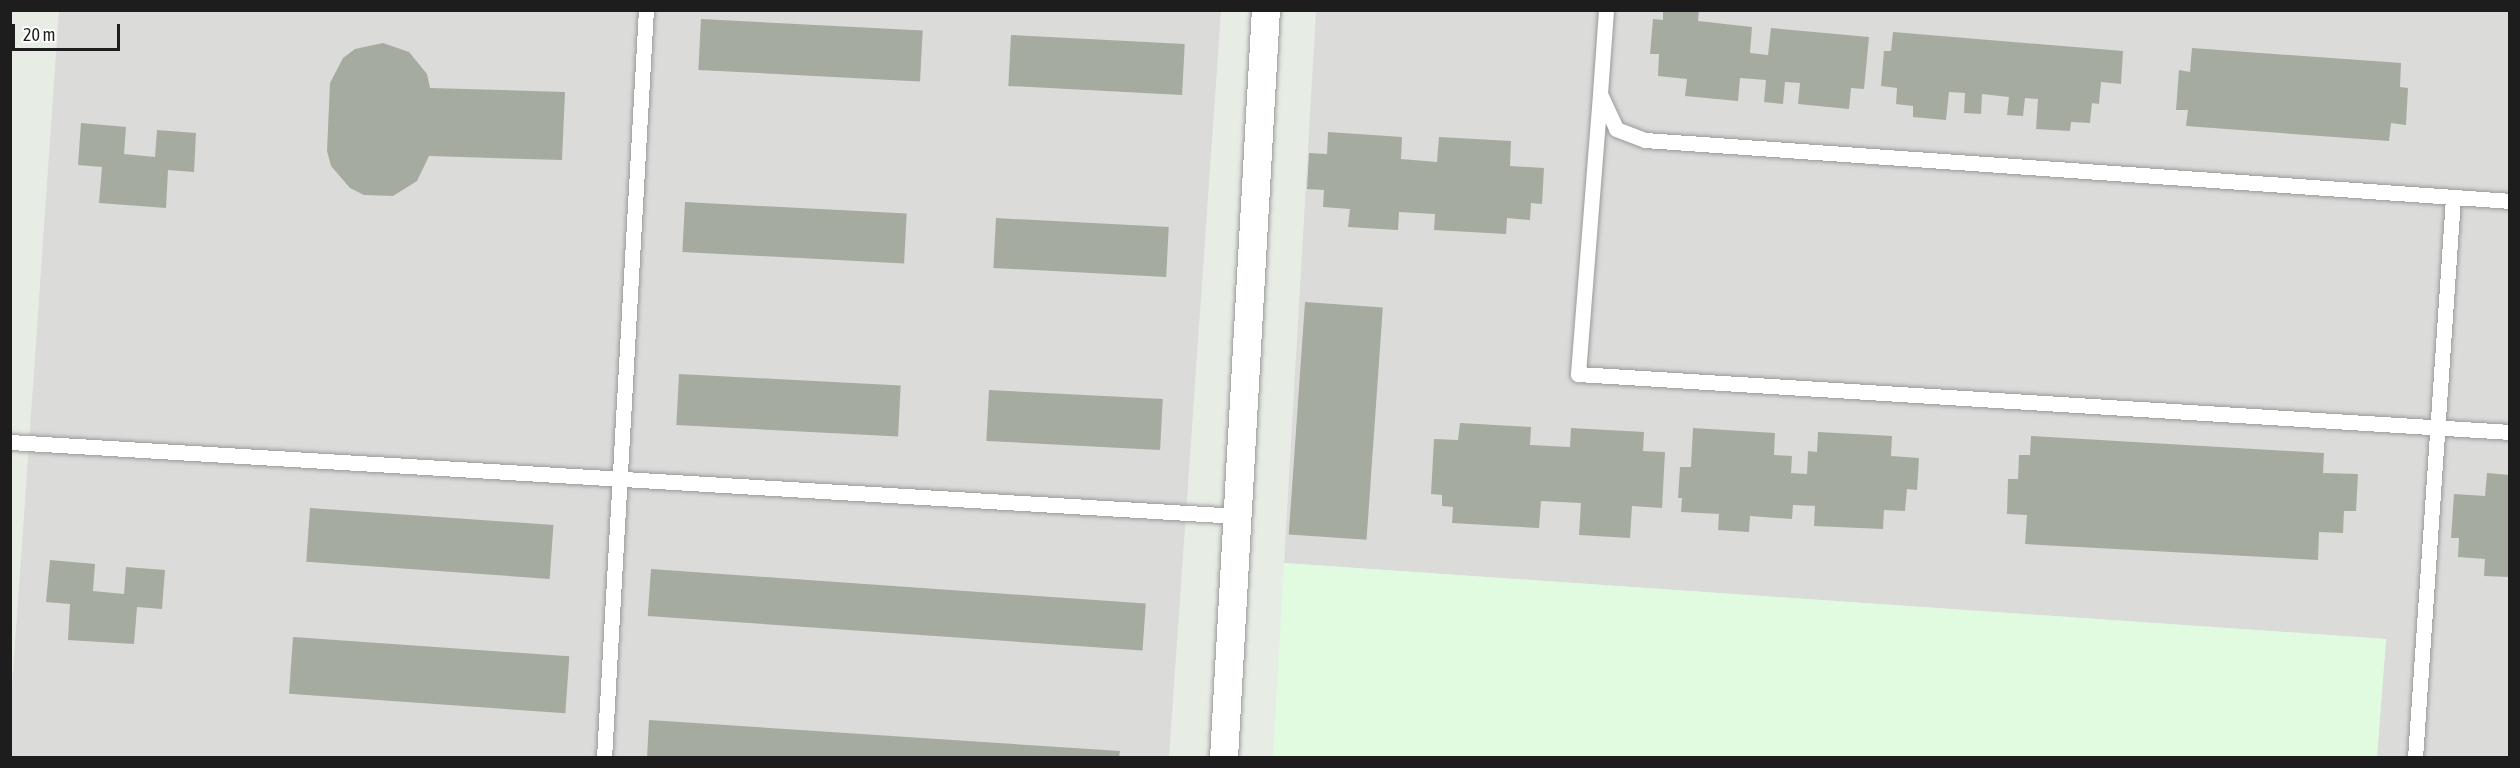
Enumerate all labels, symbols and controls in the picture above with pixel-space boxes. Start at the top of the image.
scale bar [15,12,123,50]
text: 20 m [23,24,55,45]

